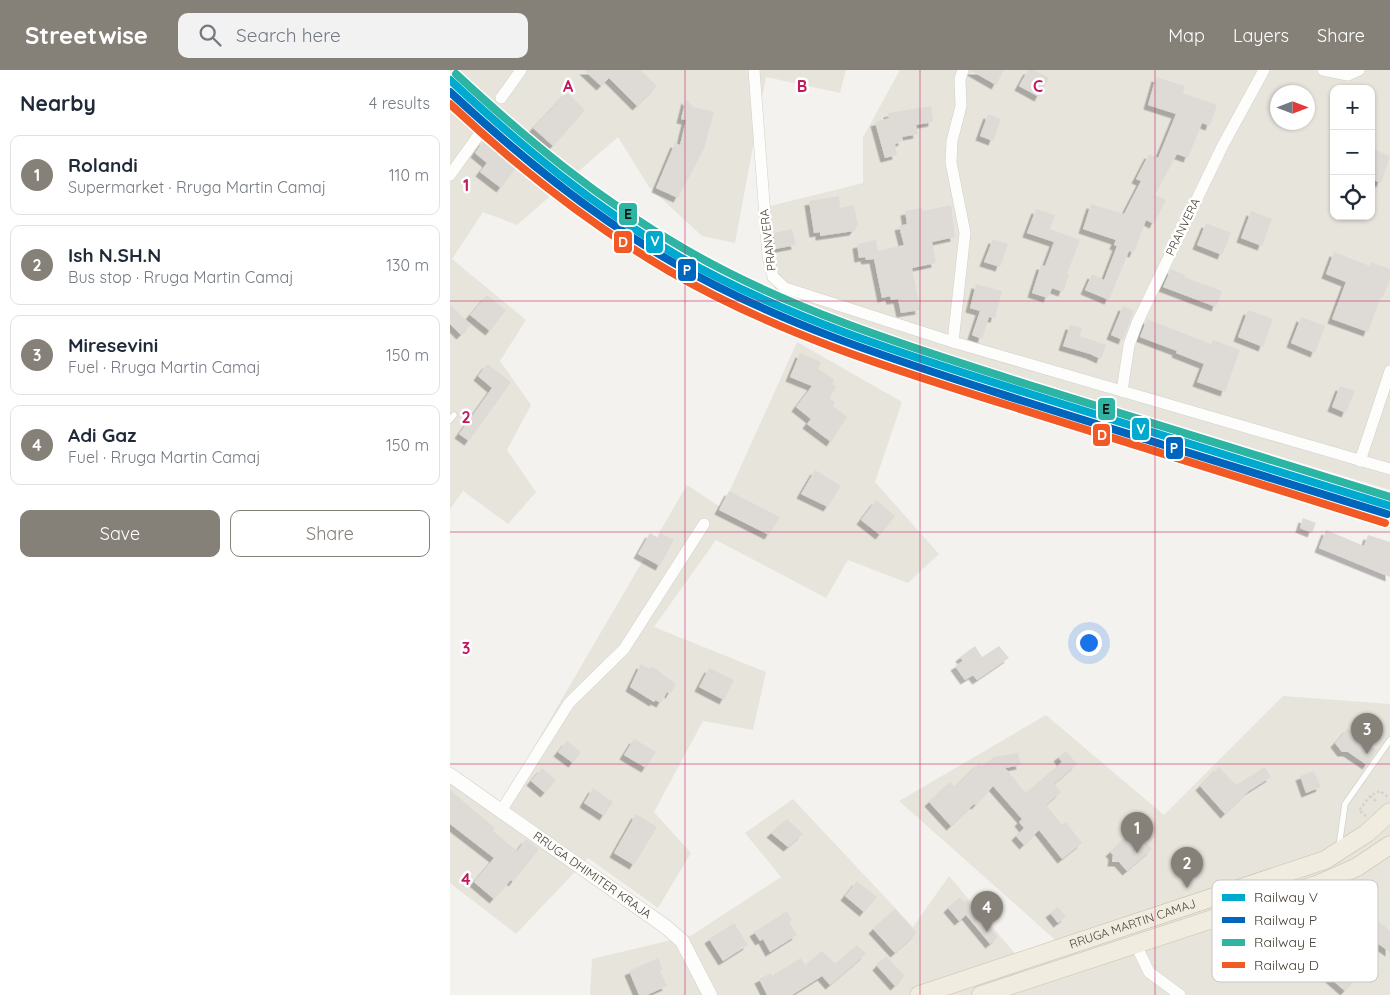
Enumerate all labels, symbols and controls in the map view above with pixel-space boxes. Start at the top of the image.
search box [178,13,528,58]
text: Streetwise [25,20,148,50]
icon: search [196,21,224,49]
text: Search here [236,23,341,47]
text: Map [1168,24,1205,47]
text: Layers [1233,24,1289,47]
text: Share [1317,24,1365,47]
text: A [563,76,574,96]
text: B [797,76,807,96]
text: C [1033,76,1043,96]
north arrow [1270,85,1315,130]
map controls [1330,85,1375,220]
button: + [1330,85,1375,130]
text: Nearby [20,90,96,116]
text: 4 results [369,93,430,113]
button: − [1330,130,1375,175]
text: Rolandi [68,153,138,177]
text: 1 [34,165,40,185]
text: 110 m [389,165,429,185]
text: 1 [463,175,469,195]
button: locate [1330,175,1375,220]
text: Supermarket · Rruga Martin Camaj [68,177,326,197]
street label: PRANVERA [1162,195,1203,258]
line badge: E [618,202,638,226]
text: E [624,205,632,223]
street label: PRANVERA [756,208,779,272]
line badge: D [613,230,633,254]
line badge: V [645,230,664,254]
text: V [650,232,660,250]
text: D [618,233,628,251]
text: Ish N.SH.N [68,243,161,267]
text: 2 [32,255,42,275]
text: 130 m [386,255,429,275]
line badge: P [677,258,697,282]
text: P [683,261,691,279]
text: Bus stop · Rruga Martin Camaj [68,267,294,287]
text: Miresevini [68,333,158,357]
text: 3 [33,345,41,365]
text: 150 m [386,345,429,365]
text: Fuel · Rruga Martin Camaj [68,357,261,377]
line badge: E [1097,397,1116,421]
text: E [1102,400,1110,418]
text: 2 [461,407,471,427]
line badge: V [1131,417,1150,441]
text: V [1136,420,1146,438]
text: Adi Gaz [68,423,137,447]
line badge: D [1092,423,1111,447]
text: D [1097,426,1107,444]
text: 4 [32,435,42,455]
text: 150 m [386,435,429,455]
line badge: P [1165,436,1184,460]
text: P [1170,439,1178,457]
text: Fuel · Rruga Martin Camaj [68,447,261,467]
button: Save [20,510,220,557]
button: Share [230,510,430,557]
your location [1076,630,1102,656]
text: 3 [462,638,470,658]
pin: 3 [1351,713,1383,754]
pin: 1 [1121,812,1153,853]
street label: RRUGA DHIMITER KRAJA [531,828,655,922]
pin: 2 [1171,847,1203,888]
text: 4 [461,869,471,889]
legend [1212,880,1378,982]
text: Railway V [1254,888,1318,906]
pin: 4 [971,891,1003,932]
street label: RRUGA MARTIN CAMAJ [1067,896,1197,951]
text: Railway P [1254,911,1317,929]
text: Railway E [1254,933,1317,951]
text: Railway D [1254,956,1319,974]

